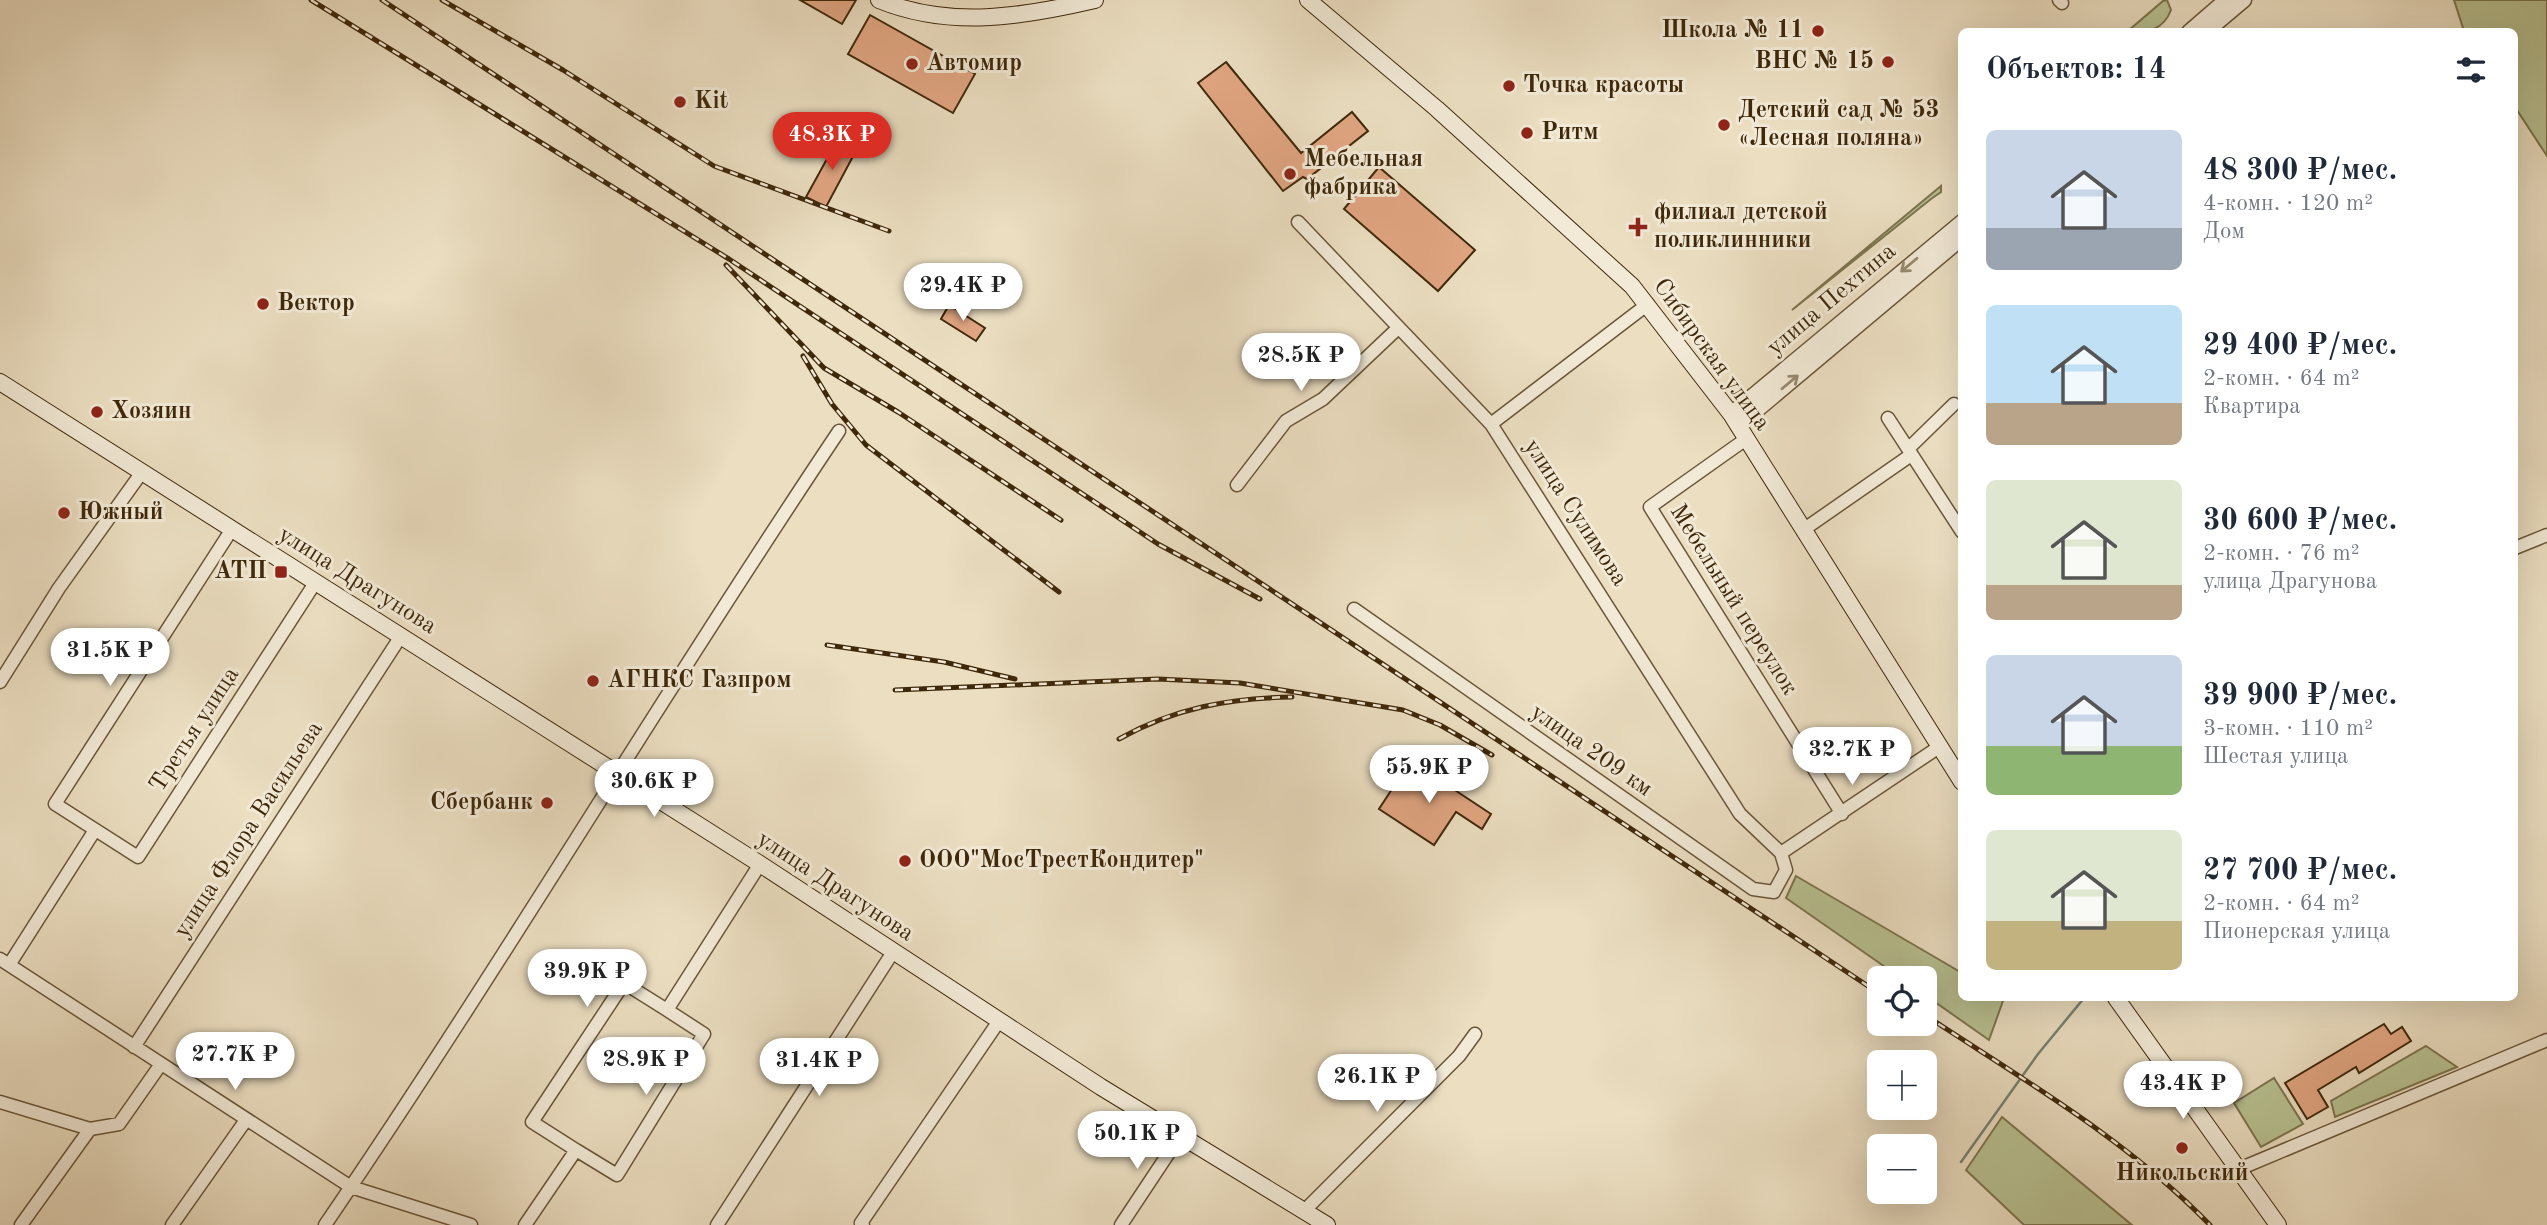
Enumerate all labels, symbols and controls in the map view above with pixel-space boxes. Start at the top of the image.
place label: Школа № 11 [1661,19,1804,43]
marker: Школа № 11 [1810,23,1826,39]
place label: ВНС № 15 [1754,49,1874,74]
icon: filters [2452,51,2490,89]
place label: Автомир [926,52,1022,76]
marker: ВНС № 15 [1880,54,1896,70]
text: Объектов: 14 [1986,55,2166,85]
marker: Автомир [904,56,920,72]
place label: Точка красоты [1523,74,1684,98]
marker: Точка красоты [1501,78,1517,94]
place label: Kit [694,90,729,114]
marker: Kit [672,94,688,110]
place label: Детский сад № 53 «Лесная поляна» [1738,98,1940,151]
pin: 48.3K ₽ [767,113,897,172]
marker: Детский сад № 53 «Лесная поляна» [1716,117,1732,133]
place label: Ритм [1541,121,1599,145]
text: 48.3K ₽ [789,123,875,146]
marker: Ритм [1519,125,1535,141]
place label: Мебельная фабрика [1304,148,1423,200]
text: 48 300 ₽/мес. [2203,156,2397,186]
icon: home [2042,158,2126,242]
marker: Мебельная фабрика [1282,166,1298,182]
text: 4-комн. · 120 m² [2203,192,2373,215]
place label: филиал детской поликлинники [1654,201,1828,253]
marker: филиал детской поликлинники [1628,217,1648,237]
text: Дом [2203,220,2245,243]
street label: улица Пехтина [1763,239,1901,361]
one-way arrow [1901,258,1919,273]
pin: 29.4K ₽ [898,264,1028,323]
text: 29.4K ₽ [920,274,1006,297]
street label: Сибирская улица [1648,275,1774,435]
place label: Вектор [277,292,355,316]
marker: Вектор [255,296,271,312]
text: 29 400 ₽/мес. [2203,331,2397,361]
icon: home [2042,333,2126,417]
pin: 28.5K ₽ [1236,334,1366,393]
text: 28.5K ₽ [1258,344,1344,367]
text: 2-комн. · 64 m² [2203,367,2360,390]
one-way arrow [1781,374,1799,390]
text: Квартира [2203,395,2301,418]
place label: Хозяин [111,400,192,424]
marker: Хозяин [89,404,105,420]
street label: улица Сулимова [1519,435,1631,591]
street label: Мебельный переулок [1665,500,1801,700]
place label: Южный [78,501,164,525]
marker: Южный [56,505,72,521]
text: 30 600 ₽/мес. [2203,506,2397,536]
icon: home [2042,508,2126,592]
street label: улица Драгунова [274,523,441,639]
text: 2-комн. · 76 m² [2203,542,2360,565]
place label: АТП [214,560,267,584]
marker: АТП [273,564,289,580]
text: улица Драгунова [2203,570,2377,593]
pin: 31.5K ₽ [45,628,175,688]
text: 31.5K ₽ [67,639,153,662]
street label: Третья улица [146,663,244,797]
place label: АГНКС Газпром [607,669,792,693]
marker: АГНКС Газпром [585,673,601,689]
text: 39 900 ₽/мес. [2203,681,2397,711]
icon: home [2042,683,2126,767]
street label: улица 209 км [1526,700,1656,802]
street label: улица Флора Васильева [170,717,328,943]
text: 3-комн. · 110 m² [2203,717,2373,740]
pin: 32.7K ₽ [1787,728,1917,787]
text: 32.7K ₽ [1809,738,1895,761]
text: Шестая улица [2203,745,2348,768]
pin: 55.9K ₽ [1364,746,1494,805]
text: 55.9K ₽ [1386,756,1472,779]
pin: 30.6K ₽ [589,760,719,819]
text: 30.6K ₽ [611,770,697,793]
place label: Сбербанк [430,791,533,815]
marker: Сбербанк [539,795,555,811]
street label: улица Драгунова [752,827,918,947]
place label: ООО"МосТрестКондитер" [919,849,1204,873]
marker: ООО"МосТрестКондитер" [897,853,913,869]
text: 27 700 ₽/мес. [2203,856,2397,886]
icon: home [2042,858,2126,942]
text: 2-комн. · 64 m² [2203,892,2360,915]
text: Пионерская улица [2203,920,2390,943]
pin: 39.9K ₽ [522,950,652,1009]
text: 39.9K ₽ [544,960,630,983]
map controls [1867,966,1937,1204]
button: locate [1867,966,1937,1036]
pin: 27.7K ₽ [170,1032,300,1092]
pin: 28.9K ₽ [581,1038,711,1097]
pin: 31.4K ₽ [754,1038,884,1098]
text: 27.7K ₽ [192,1043,278,1066]
text: 28.9K ₽ [603,1048,689,1071]
text: 31.4K ₽ [776,1049,862,1072]
button: + [1867,1050,1937,1120]
pin: 26.1K ₽ [1312,1054,1442,1114]
pin: 43.4K ₽ [2118,1062,2248,1121]
text: 26.1K ₽ [1334,1065,1420,1088]
text: 43.4K ₽ [2140,1072,2226,1095]
pin: 50.1K ₽ [1072,1112,1202,1171]
text: 50.1K ₽ [1094,1122,1180,1145]
button: − [1867,1134,1937,1204]
marker: Никольский [2174,1140,2190,1156]
place label: Никольский [2115,1162,2249,1186]

